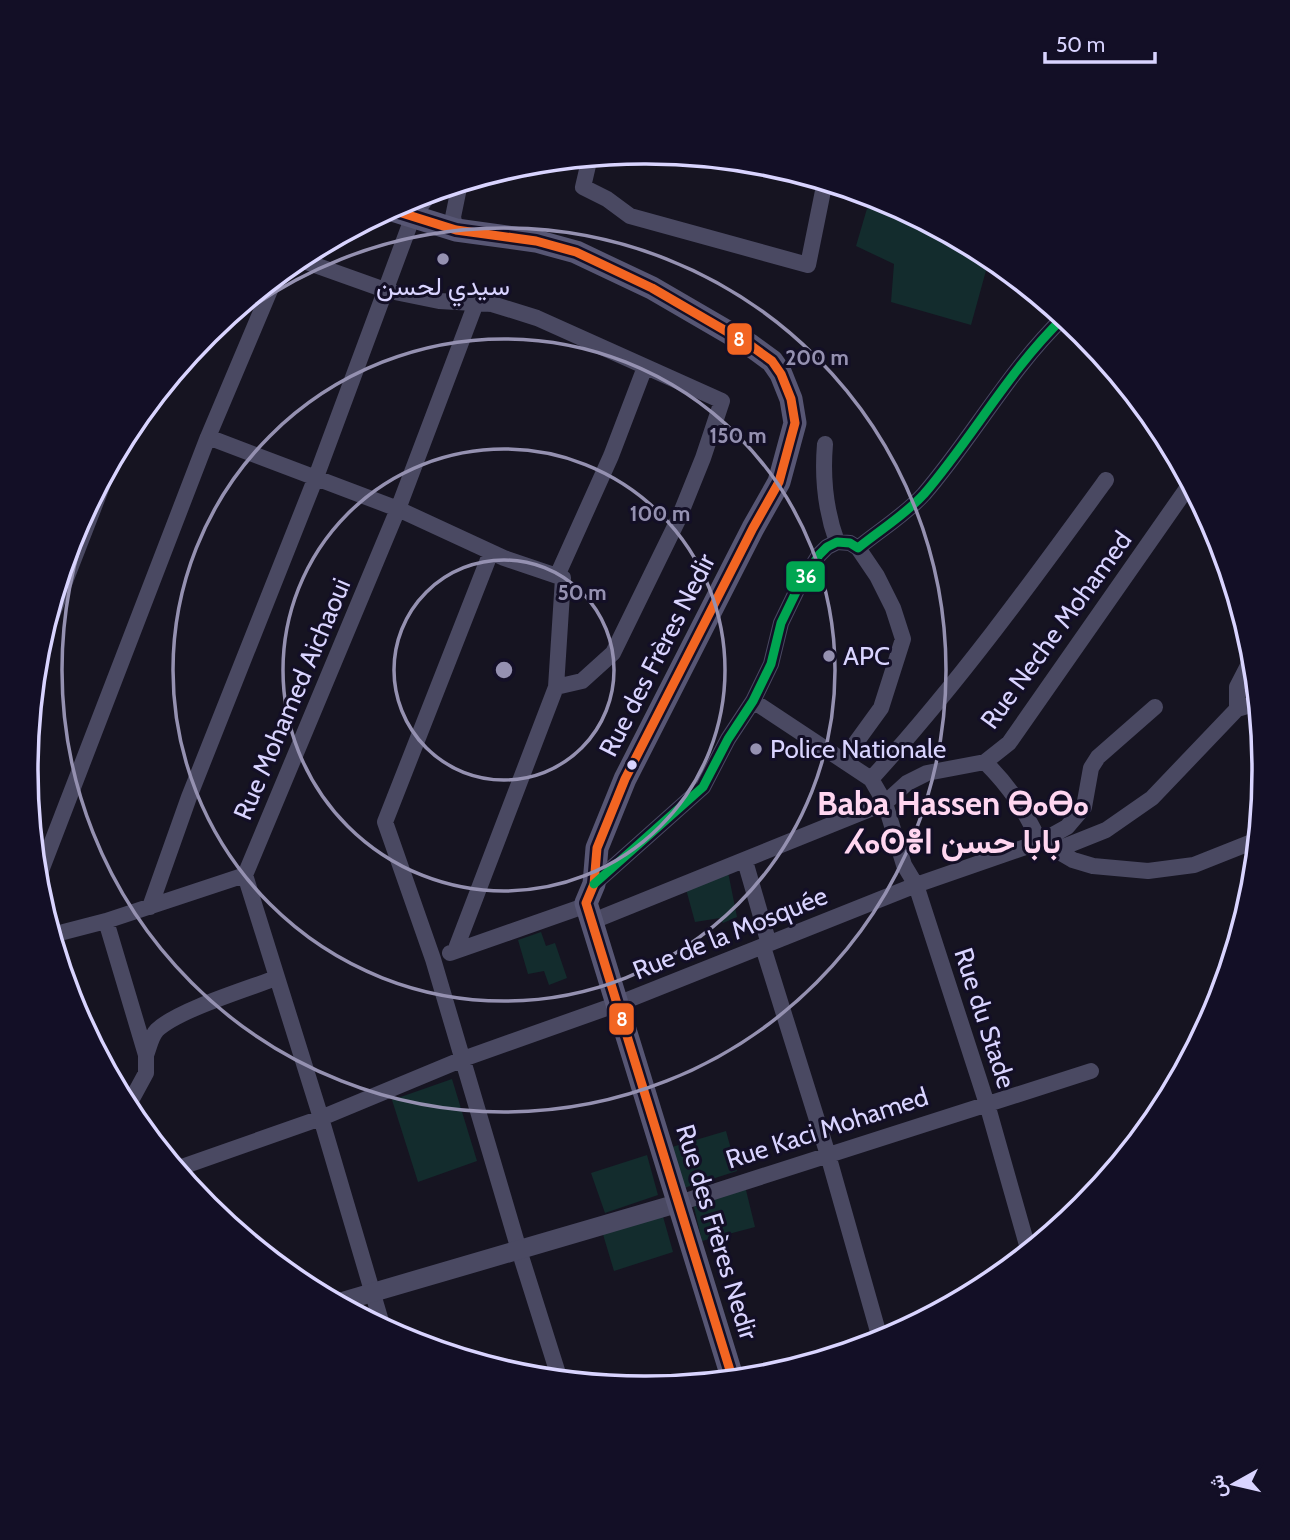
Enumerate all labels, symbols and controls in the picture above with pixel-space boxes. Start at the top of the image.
scale bar [1045,21,1155,65]
text: 50 m [1056,32,1105,57]
marker: سيدي لحسن [435,251,451,267]
place label: سيدي لحسن [376,270,510,307]
line badge: 8 [726,322,753,356]
text: 8 [733,328,745,351]
text: 200 m [785,345,849,370]
text: 150 m [710,423,766,448]
text: 100 m [630,501,690,526]
street label: Rue Neche Mohamed [973,525,1139,735]
street label: Rue des Frères Nedir [592,548,722,762]
line badge: 36 [785,560,826,593]
text: 36 [796,565,816,588]
street label: Rue Mohamed Aichaoui [227,573,357,825]
text: 50 m [557,580,607,605]
place label: APC [843,640,890,672]
marker: APC [821,648,837,664]
centre of rings [492,658,516,682]
place label: Police Nationale [770,733,946,765]
marker: Police Nationale [748,741,764,757]
unlabelled marker [625,758,639,772]
district label: Baba Hassen ⴱⴰⴱⴰ ⵃⴰⵙⴻⵏ بابا حسن [817,783,1089,862]
street label: Rue de la Mosquée [628,879,832,987]
street label: Rue du Stade [947,944,1023,1092]
line badge: 8 [608,1002,635,1036]
text: 8 [616,1008,628,1031]
street label: Rue Kaci Mohamed [722,1080,932,1176]
street label: Rue des Frères Nedir [669,1121,765,1344]
north arrow [1199,1449,1269,1519]
text: ش [1205,1473,1231,1499]

